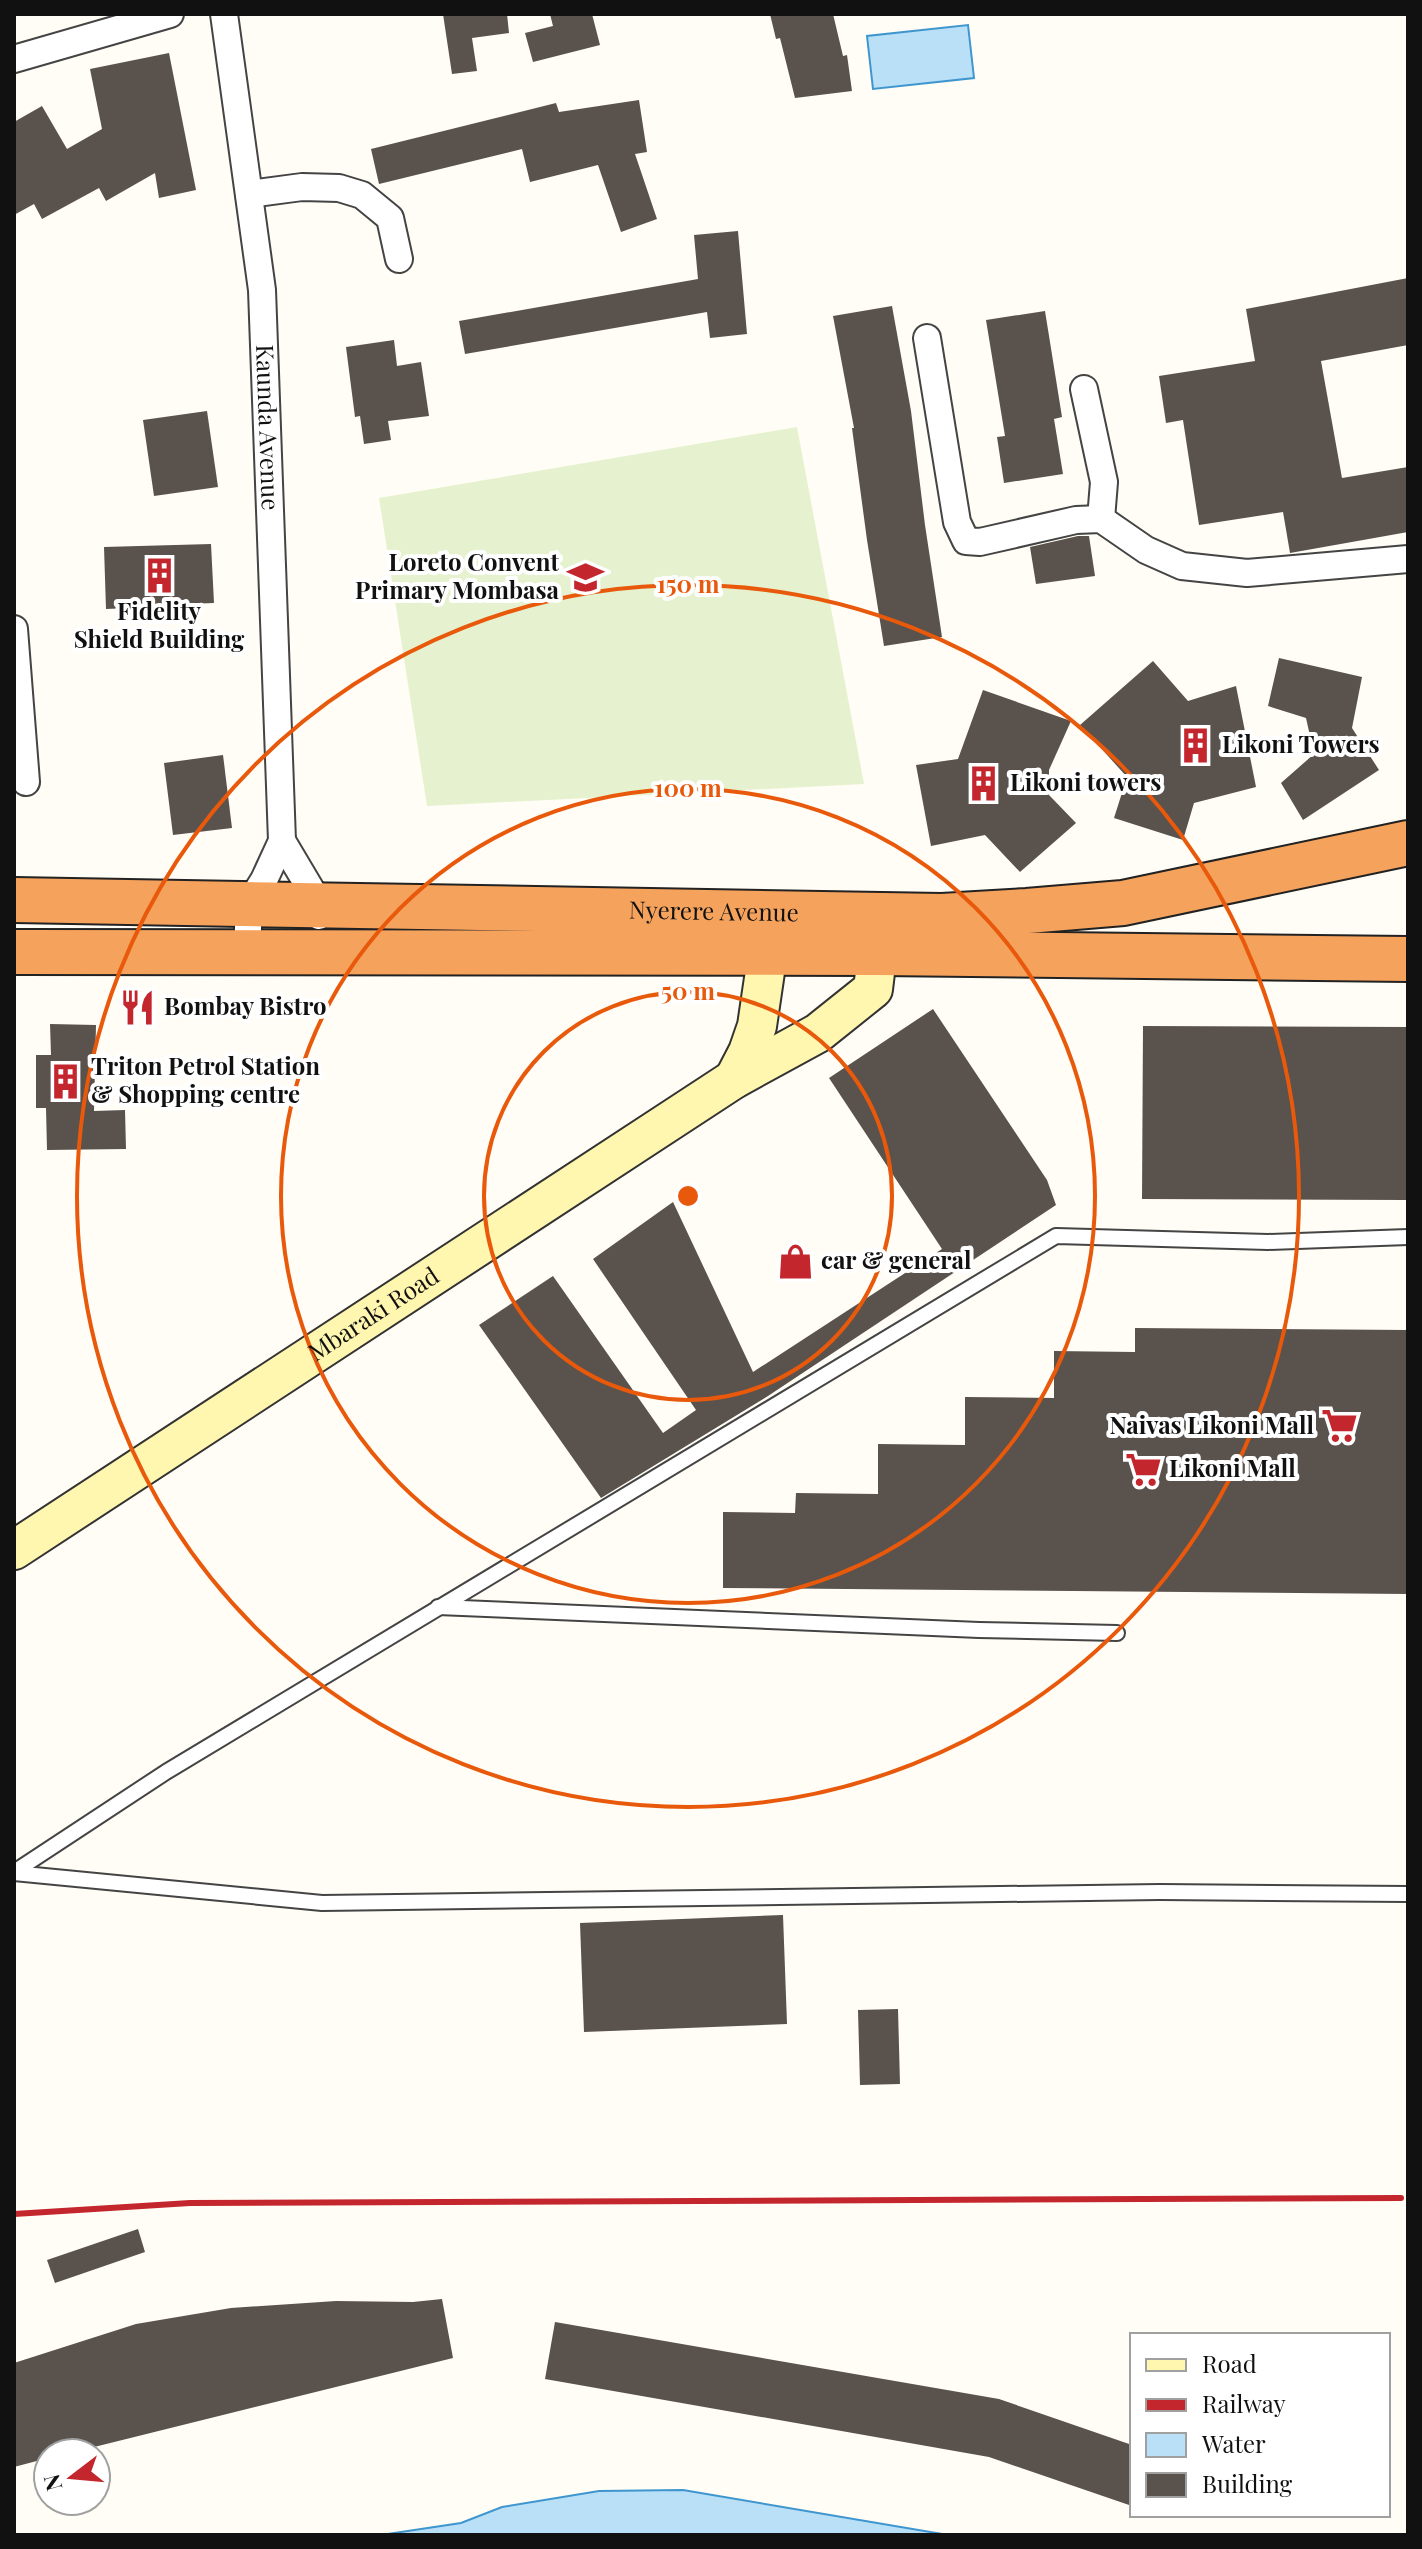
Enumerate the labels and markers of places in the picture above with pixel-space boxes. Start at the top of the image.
place label: Loreto Convent Primary Mombasa [355,545,560,605]
building icon: Fidelity Shield Building [140,556,178,594]
school or university icon: Loreto Convent Primary Mombasa [566,558,604,596]
place label: Fidelity Shield Building [74,594,245,654]
building icon: Likoni Towers [1177,726,1215,764]
place label: Likoni Towers [1222,727,1380,759]
building icon: Likoni towers [965,764,1003,802]
place label: Likoni towers [1010,765,1161,797]
restaurant icon: Bombay Bistro [119,988,157,1026]
place label: Bombay Bistro [164,989,327,1021]
place label: Triton Petrol Station & Shopping centre [91,1049,320,1109]
building icon: Triton Petrol Station & Shopping centre [46,1062,84,1100]
centre of rings [674,1182,702,1210]
shop icon: car & general [776,1242,814,1280]
place label: car & general [821,1243,972,1275]
supermarket icon: Naivas Likoni Mall [1321,1407,1359,1445]
place label: Naivas Likoni Mall [1109,1408,1315,1440]
supermarket icon: Likoni Mall [1124,1450,1162,1488]
place label: Likoni Mall [1169,1451,1296,1483]

